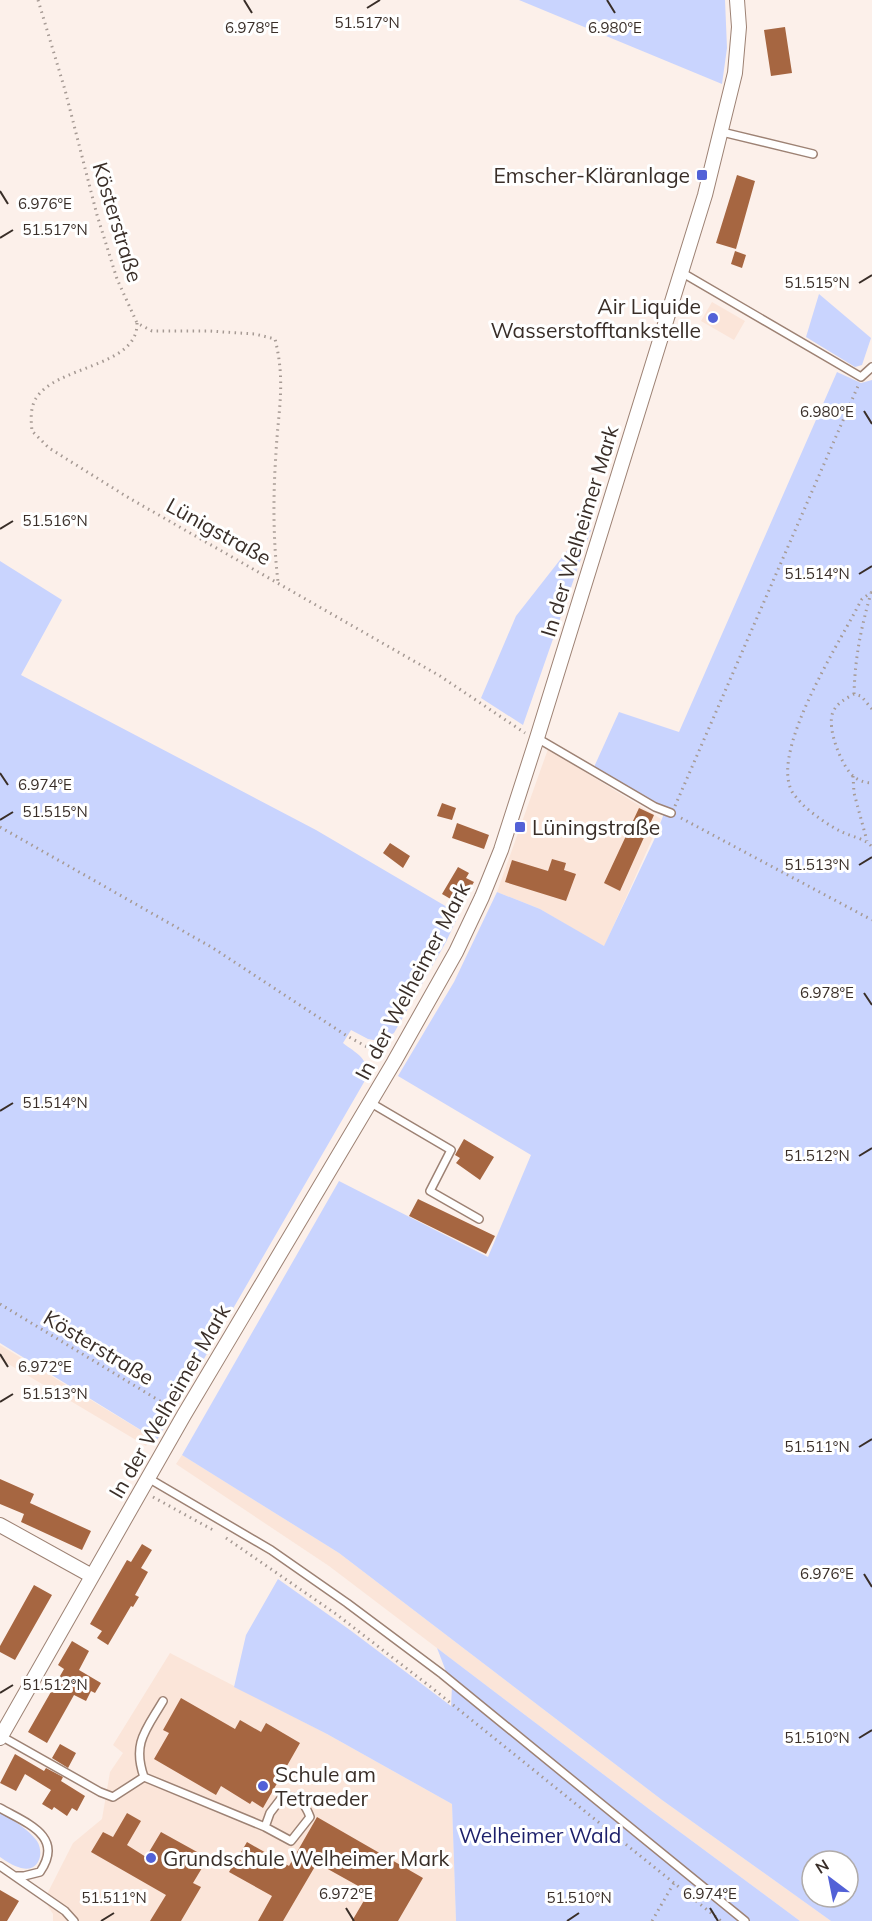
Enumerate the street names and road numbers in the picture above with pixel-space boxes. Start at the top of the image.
street label: Kösterstraße [87,159,149,285]
street label: In der Welheimer Mark [534,422,624,640]
street label: Lünigstraße [162,492,276,570]
street label: In der Welheimer Mark [349,878,475,1084]
street label: In der Welheimer Mark [103,1299,235,1503]
street label: Kösterstraße [39,1304,159,1390]

